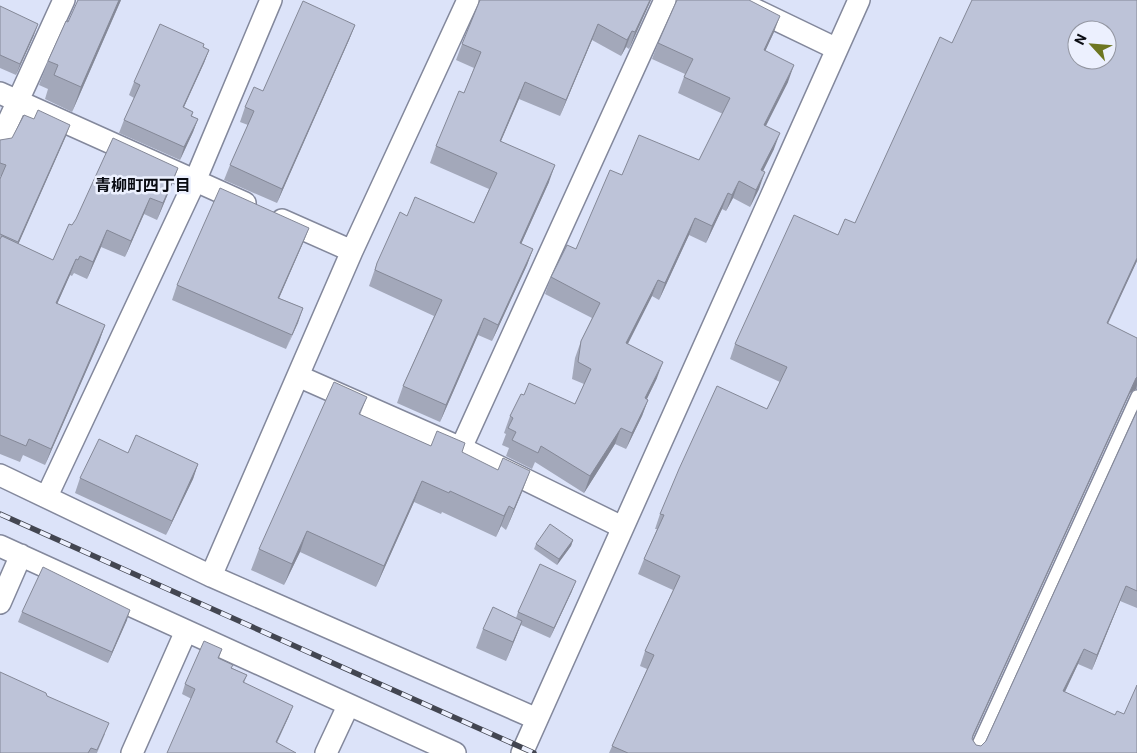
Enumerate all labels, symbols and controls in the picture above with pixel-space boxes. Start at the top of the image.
north arrow [1067,20,1117,70]
text: N [1071,31,1090,47]
district label: 青柳町四丁目 [95,176,191,195]

